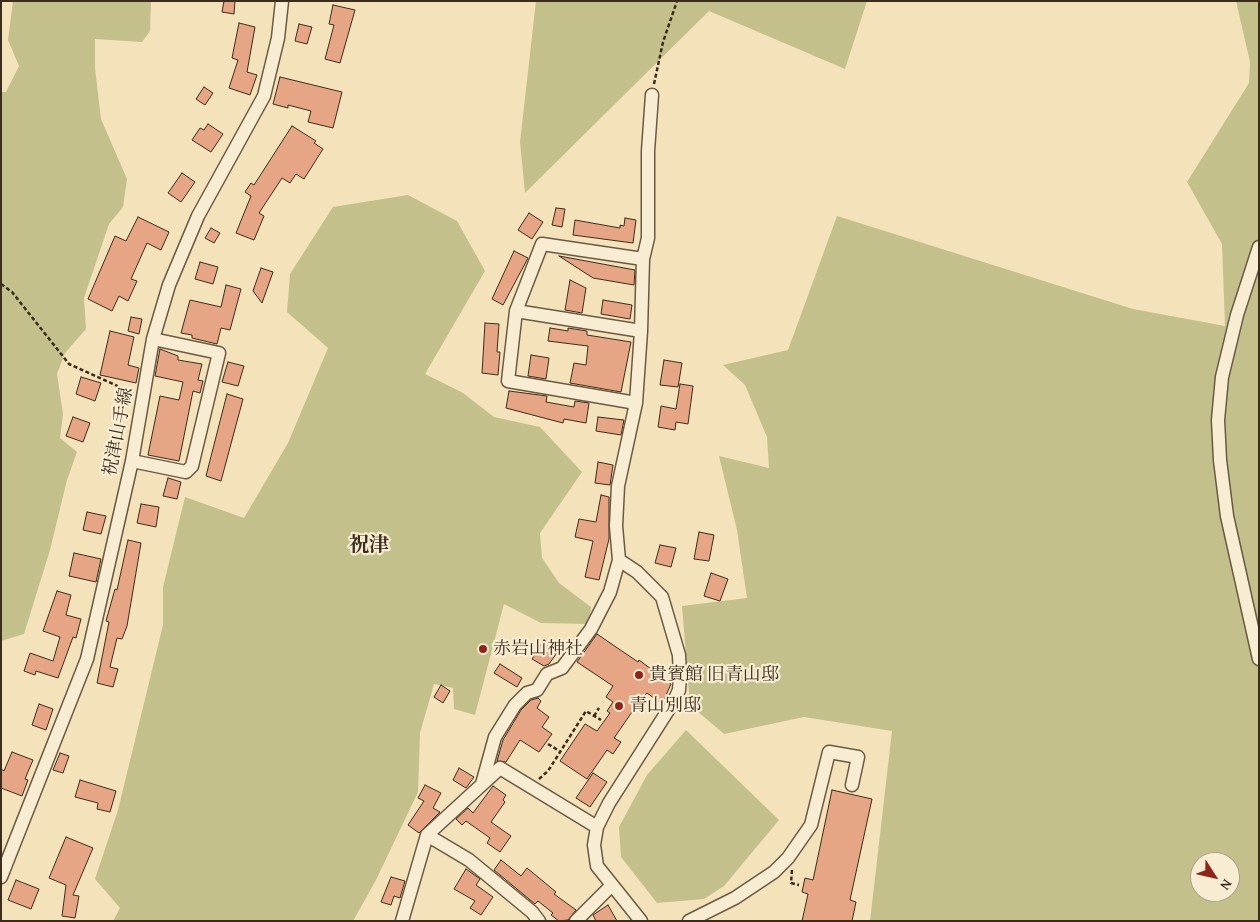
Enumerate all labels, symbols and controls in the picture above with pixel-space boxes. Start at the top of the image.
street label: 祝津山手線 [100,386,138,478]
district label: 祝津 [349,534,389,558]
place label: 赤岩山神社 [493,638,583,660]
marker: 赤岩山神社 [477,643,489,655]
place label: 貴賓館 旧青山邸 [649,664,779,686]
marker: 貴賓館 旧青山邸 [633,669,645,681]
place label: 青山別邸 [629,695,701,717]
marker: 青山別邸 [613,700,625,712]
north arrow [1190,852,1240,902]
text: N [1216,875,1237,895]

